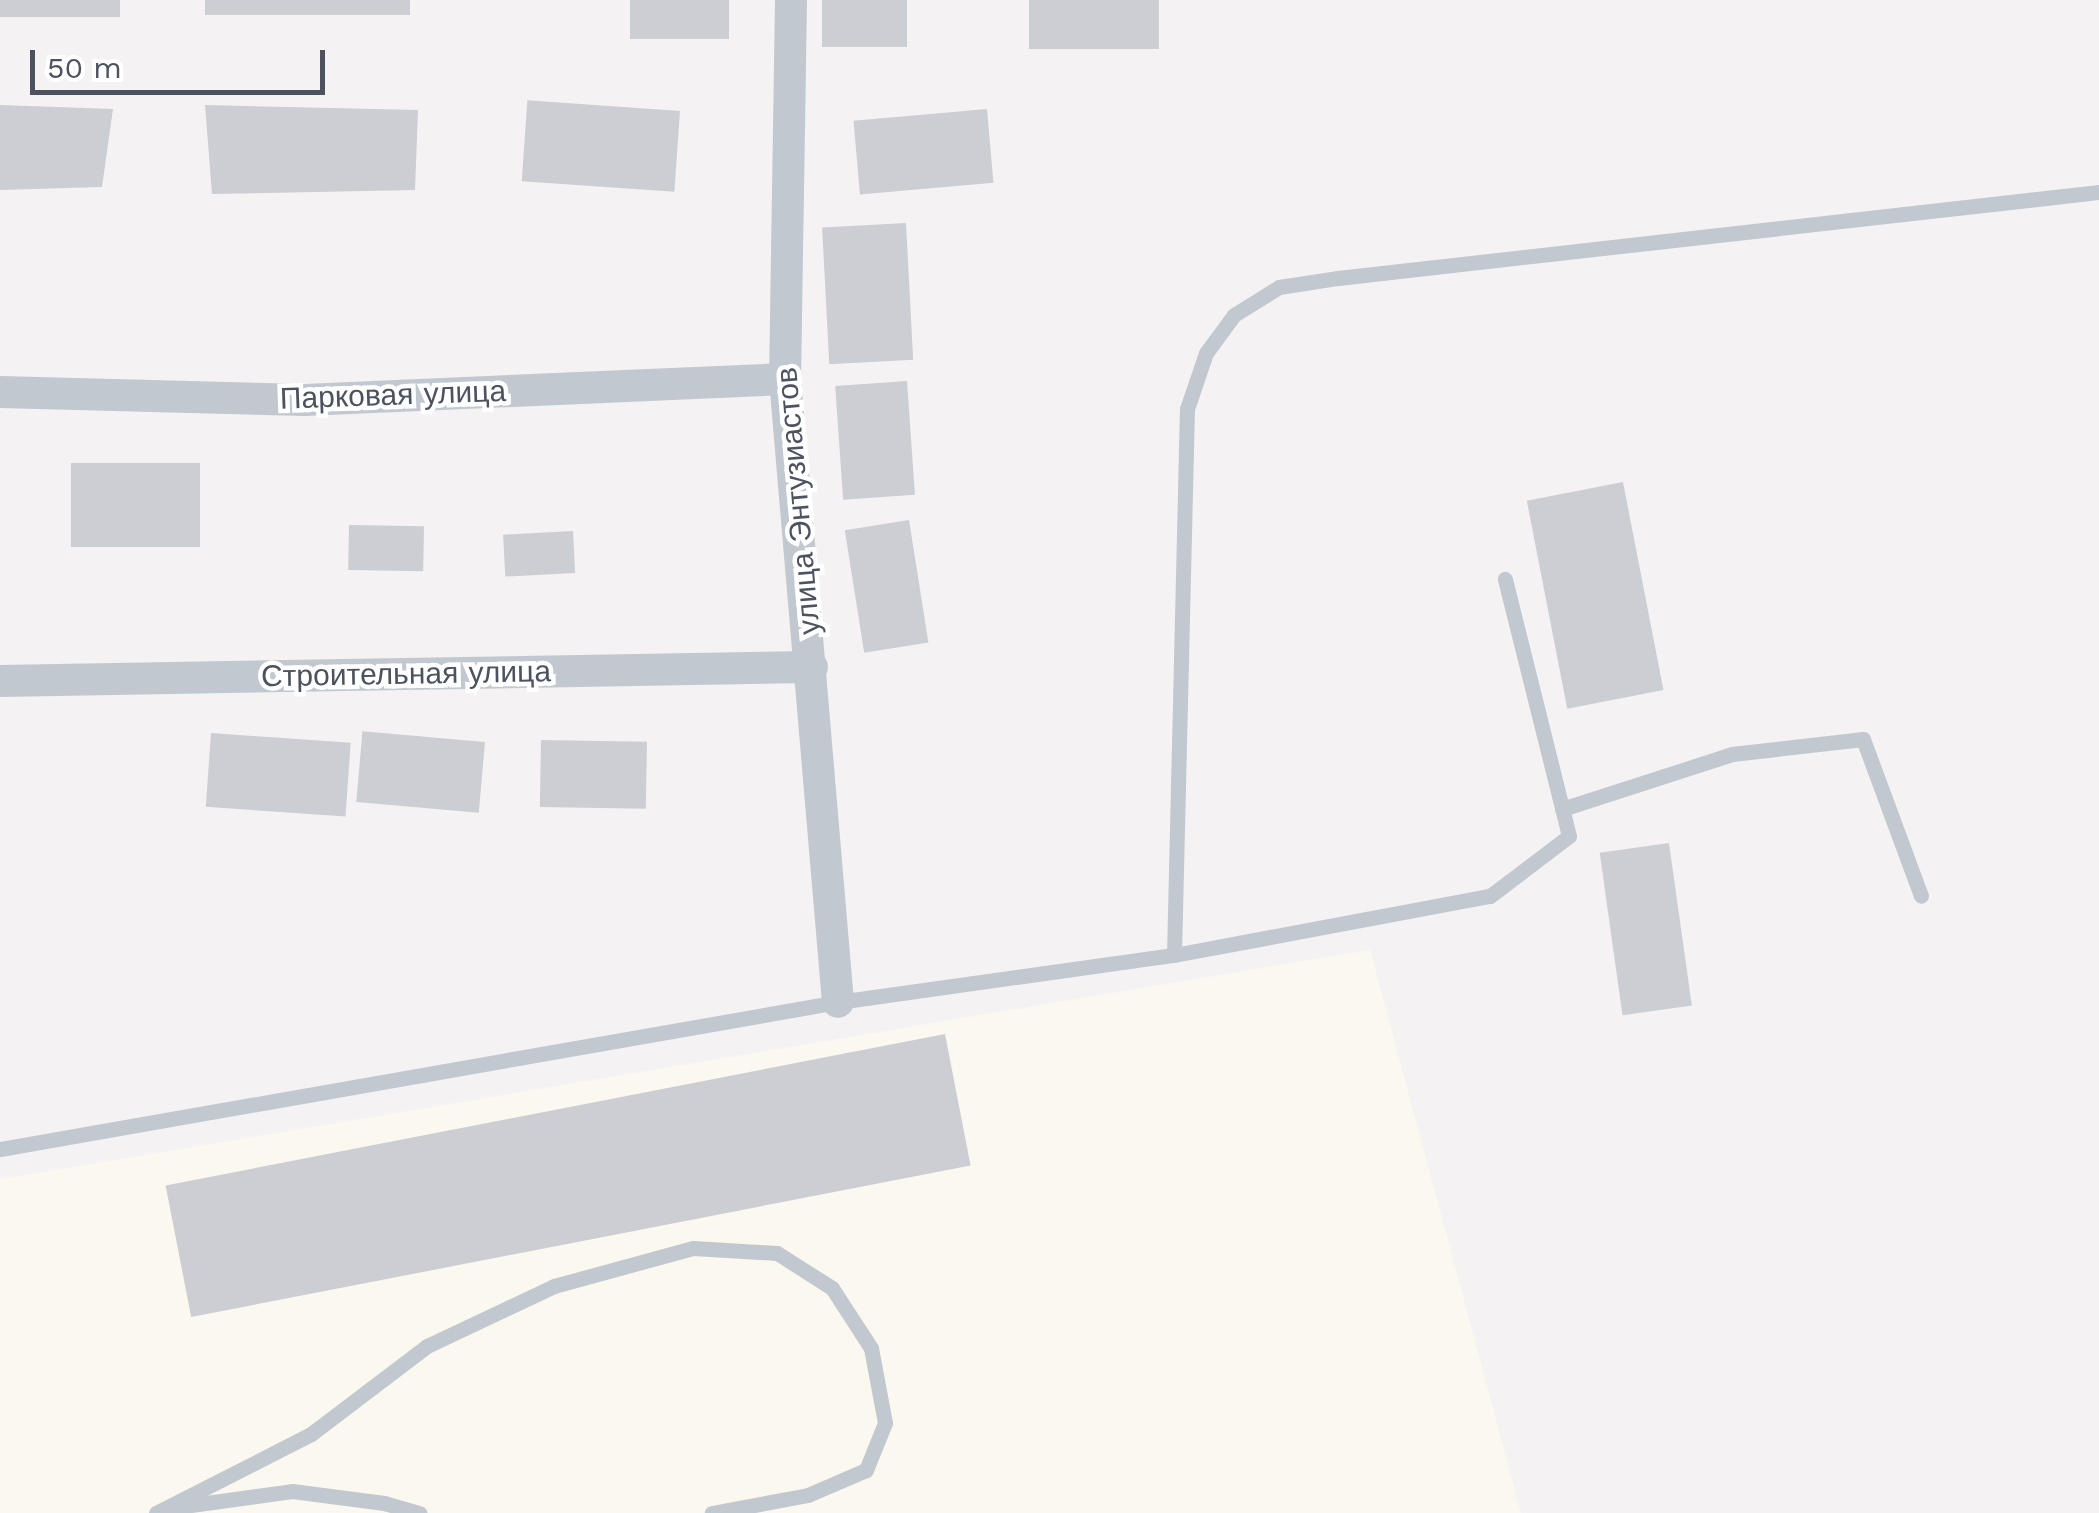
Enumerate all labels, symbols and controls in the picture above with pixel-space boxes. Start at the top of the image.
scale bar [35,30,330,92]
text: 50 m [47,50,122,85]
street label: улица Энтузиастов [768,366,828,636]
street label: Парковая улица [279,373,507,417]
street label: Строительная улица [261,653,551,695]

